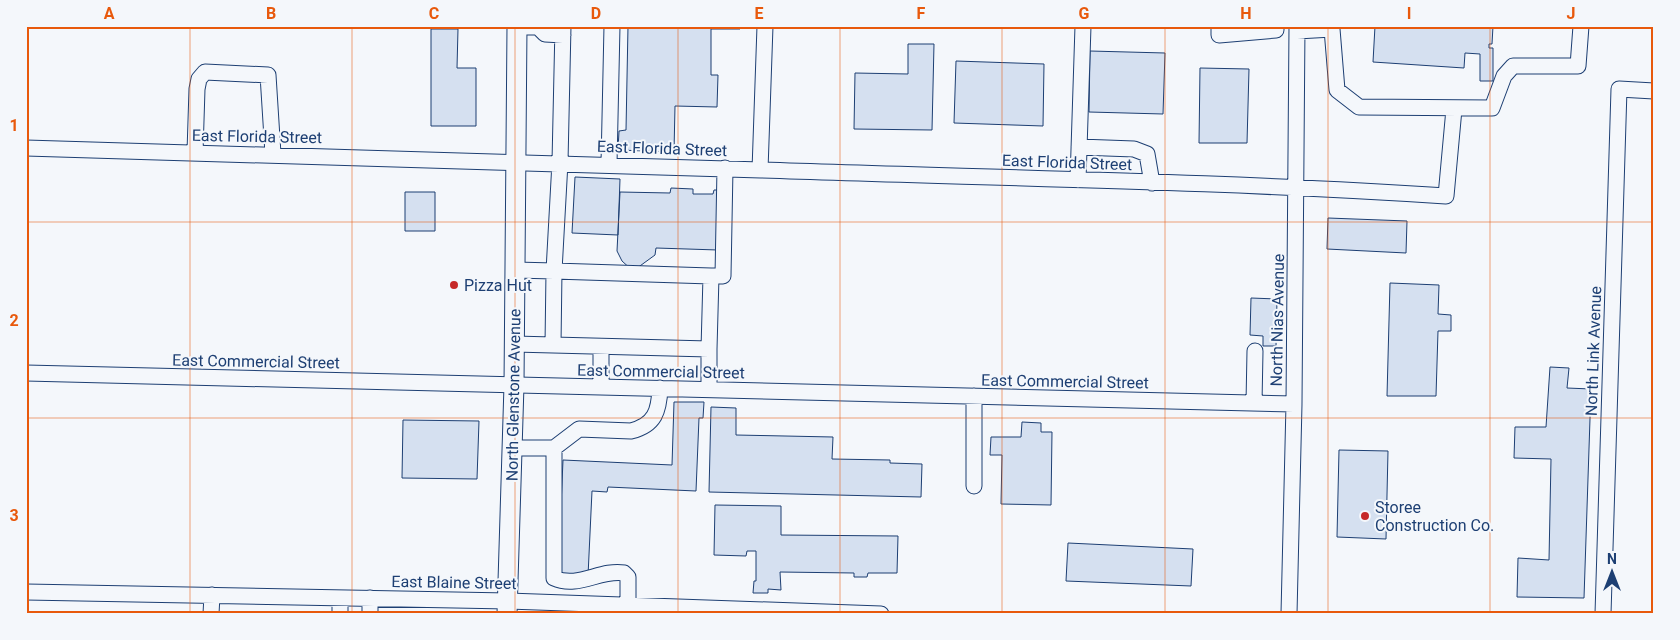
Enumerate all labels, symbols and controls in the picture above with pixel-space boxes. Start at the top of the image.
text: A [104,4,115,23]
text: B [266,4,276,23]
text: C [429,4,439,23]
text: D [591,4,601,23]
text: E [755,4,764,23]
text: F [917,4,926,23]
text: G [1079,4,1090,23]
text: H [1240,4,1252,23]
text: I [1407,4,1411,23]
text: J [1567,4,1575,23]
text: 1 [9,116,19,135]
street label: East Florida Street [192,126,322,147]
street label: East Florida Street [597,137,727,160]
street label: East Florida Street [1002,151,1132,174]
street label: North Nias Avenue [1267,253,1288,387]
place label: Pizza Hut [464,276,532,295]
marker: Pizza Hut [448,279,460,291]
street label: North Link Avenue [1582,286,1605,416]
street label: North Glenstone Avenue [502,309,525,481]
text: 2 [9,311,19,330]
street label: East Commercial Street [172,351,340,372]
street label: East Commercial Street [577,361,745,382]
street label: East Commercial Street [981,371,1149,392]
place label: Storee Construction Co. [1375,498,1494,535]
text: 3 [9,506,19,525]
marker: Storee Construction Co. [1359,510,1371,522]
north arrow [1588,548,1638,598]
text: N [1607,551,1617,567]
street label: East Blaine Street [391,572,517,593]

